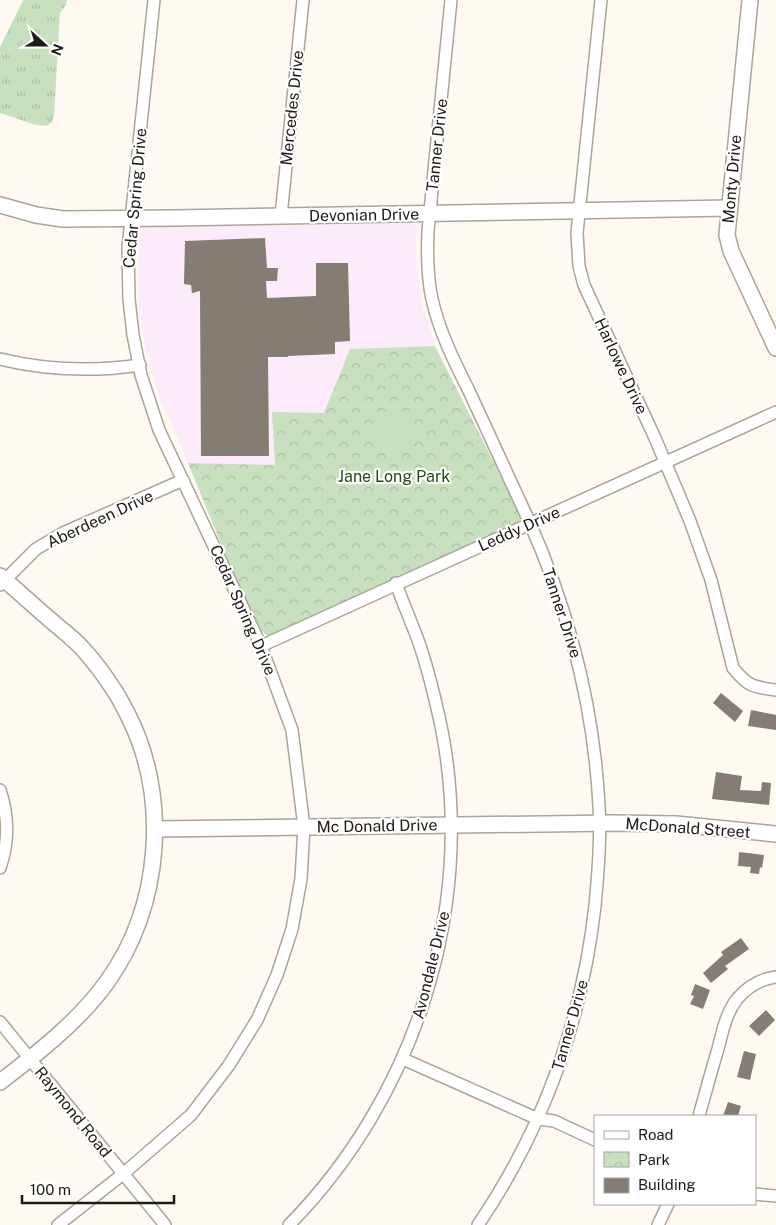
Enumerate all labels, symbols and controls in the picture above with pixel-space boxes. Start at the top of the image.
north arrow [20,20,70,70]
text: N [48,42,67,58]
street label: Mercedes Drive [277,49,307,167]
street label: Tanner Drive [423,98,451,192]
street label: Cedar Spring Drive [119,127,151,269]
street label: Monty Drive [719,134,745,224]
street label: Devonian Drive [309,205,419,225]
street label: Harlowe Drive [590,315,652,417]
park label: Jane Long Park [338,467,450,486]
street label: Aberdeen Drive [44,486,156,552]
street label: Leddy Drive [475,502,563,556]
street label: Cedar Spring Drive [206,542,280,678]
street label: Tanner Drive [539,566,585,660]
street label: McDonald Street [625,814,751,842]
street label: Mc Donald Drive [316,815,438,837]
street label: Avondale Drive [408,909,454,1021]
street label: Tanner Drive [548,978,592,1072]
street label: Raymond Road [31,1063,115,1161]
legend [594,1115,756,1205]
text: Road [638,1126,674,1143]
text: Park [638,1151,670,1168]
scale bar [22,1172,175,1204]
text: Building [638,1176,696,1193]
text: 100 m [30,1181,71,1198]

